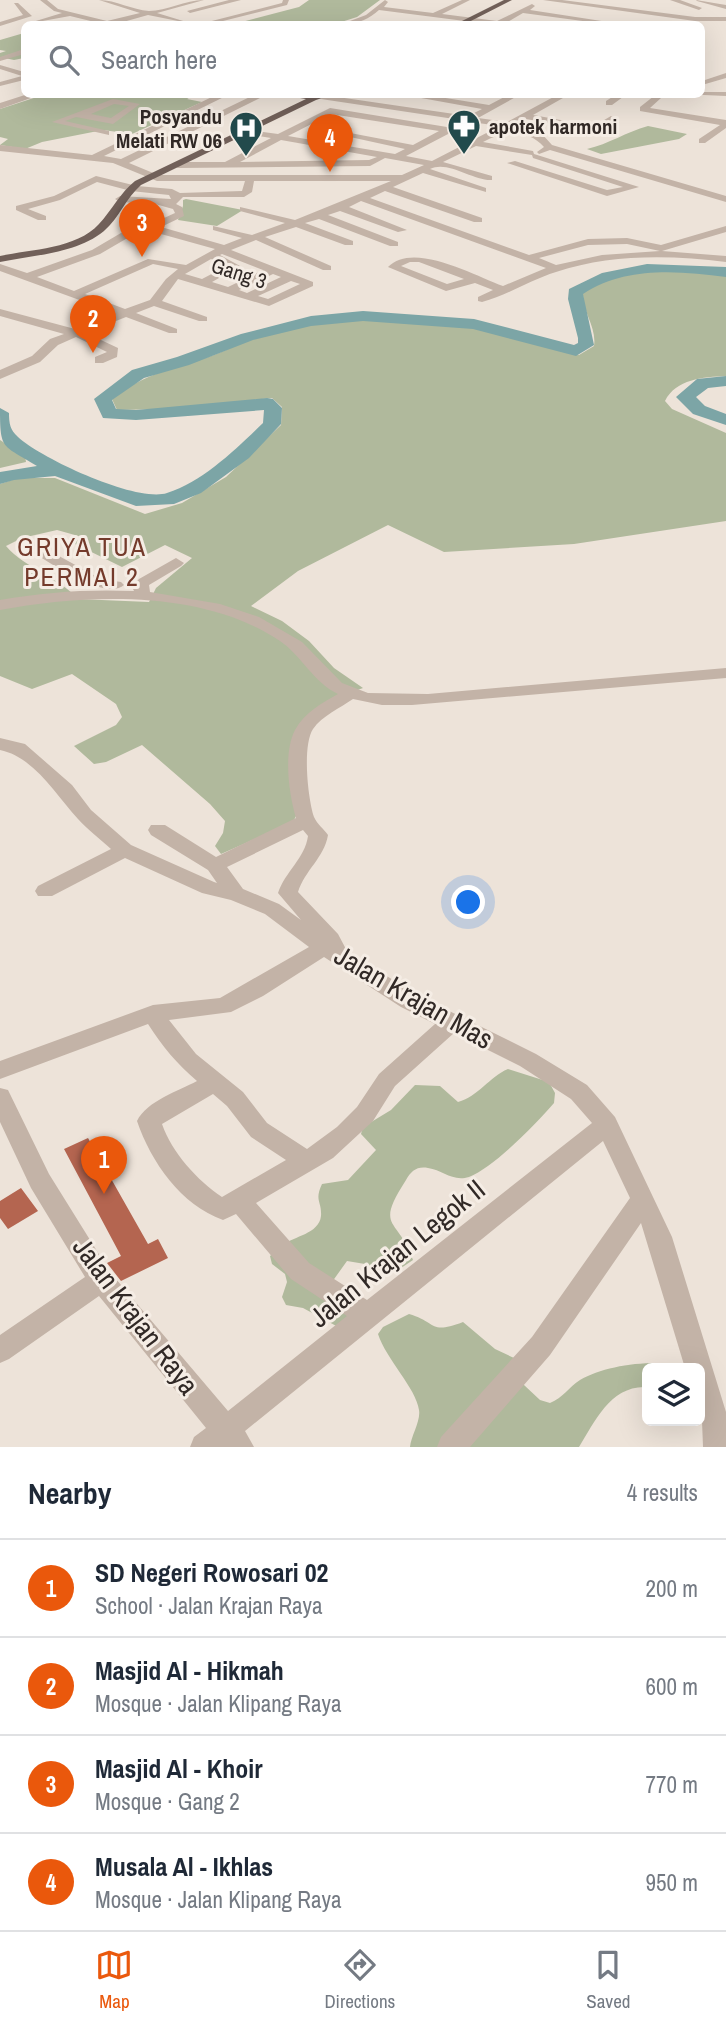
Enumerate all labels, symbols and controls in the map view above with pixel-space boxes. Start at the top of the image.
search box [21,21,705,98]
icon: search [45,41,83,79]
text: Search here [101,42,217,77]
place label: Posyandu Melati RW 06 [116,102,222,155]
pharmacy icon: apotek harmoni [445,107,483,156]
hospital icon: Posyandu Melati RW 06 [227,109,265,158]
place label: apotek harmoni [489,112,617,141]
pin: 4 [307,114,353,172]
pin: 3 [119,199,165,257]
street label: Gang 3 [208,250,270,296]
pin: 2 [70,295,116,353]
district label: GRIYA TUA PERMAI 2 [17,529,147,594]
your location [451,885,485,919]
street label: Jalan Krajan Mas [328,936,500,1058]
pin: 1 [81,1136,127,1194]
street label: Jalan Krajan Legok II [301,1170,493,1336]
street label: Jalan Krajan Raya [64,1230,208,1403]
map controls [642,1363,705,1426]
button: layers [642,1363,705,1426]
text: Nearby [28,1473,111,1513]
text: 4 results [627,1477,698,1508]
text: SD Negeri Rowosari 02 [95,1555,328,1590]
text: 1 [46,1573,56,1604]
text: 200 m [646,1573,698,1604]
text: School · Jalan Krajan Raya [95,1590,323,1621]
text: Masjid Al - Hikmah [95,1653,284,1688]
text: 2 [46,1671,56,1702]
text: 600 m [646,1671,698,1702]
text: Mosque · Jalan Klipang Raya [95,1688,341,1719]
text: Masjid Al - Khoir [95,1751,262,1786]
text: 3 [46,1769,56,1800]
text: 770 m [646,1769,698,1800]
text: Mosque · Gang 2 [95,1786,240,1817]
text: Musala Al - Ikhlas [95,1849,273,1884]
text: 4 [46,1867,56,1898]
text: 950 m [646,1867,698,1898]
text: Mosque · Jalan Klipang Raya [95,1884,341,1915]
tab: Map [95,1946,133,2014]
tab: Directions [324,1946,395,2014]
tab: Saved [586,1946,631,2014]

